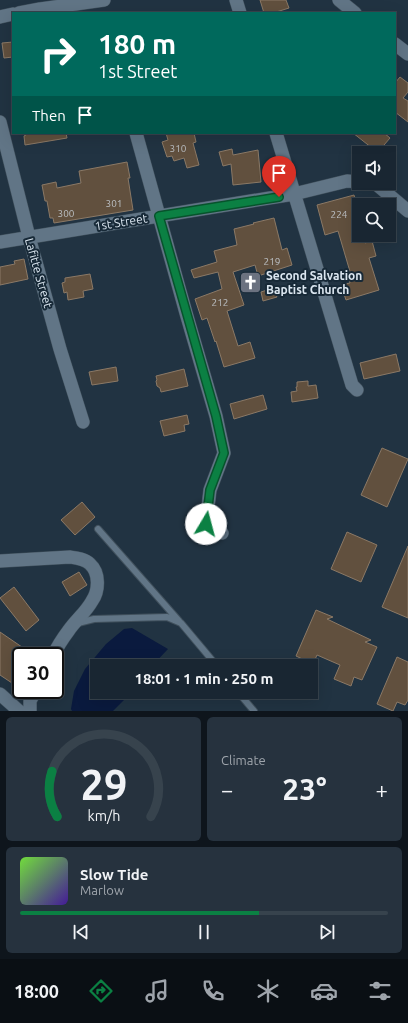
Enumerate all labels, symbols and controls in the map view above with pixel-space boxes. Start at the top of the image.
icon: right [32,28,84,80]
text: 180 m [98,28,176,59]
text: 1st Street [98,61,177,81]
icon: arrive [74,104,96,126]
text: Then [32,107,66,124]
house number: 310 [170,143,187,154]
map controls [352,146,396,242]
button: sound [352,146,396,190]
pin [262,156,296,197]
icon: arrive [268,162,290,184]
house number: 301 [106,198,122,209]
button: search [352,198,396,242]
house number: 300 [58,208,75,219]
house number: 224 [331,209,348,220]
street label: 1st Street [94,211,148,233]
street label: Lafitte Street [23,237,55,310]
house number: 219 [264,256,280,267]
church icon: Second Salvation Baptist Church [238,269,264,295]
place label: Second Salvation Baptist Church [266,269,362,296]
house number: 212 [212,297,228,308]
position arrow [185,503,227,545]
speed limit sign: 30 [12,647,64,699]
text: 18:01 · 1 min · 250 m [135,670,273,687]
text: Climate [221,753,266,767]
text: 29 [80,761,127,808]
text: 23° [282,772,327,806]
text: − [221,777,233,802]
text: + [376,777,388,802]
text: km/h [87,808,120,824]
text: Slow Tide [80,866,148,883]
text: Marlow [80,883,124,897]
icon: previous [70,921,92,943]
icon: pause [193,921,215,943]
icon: next [316,921,338,943]
icon: directions [87,977,115,1005]
icon: music [143,977,171,1005]
icon: phone [199,977,227,1005]
icon: climate [254,977,282,1005]
icon: car [310,977,338,1005]
icon: filters [366,977,394,1005]
text: 18:00 [14,981,59,1001]

